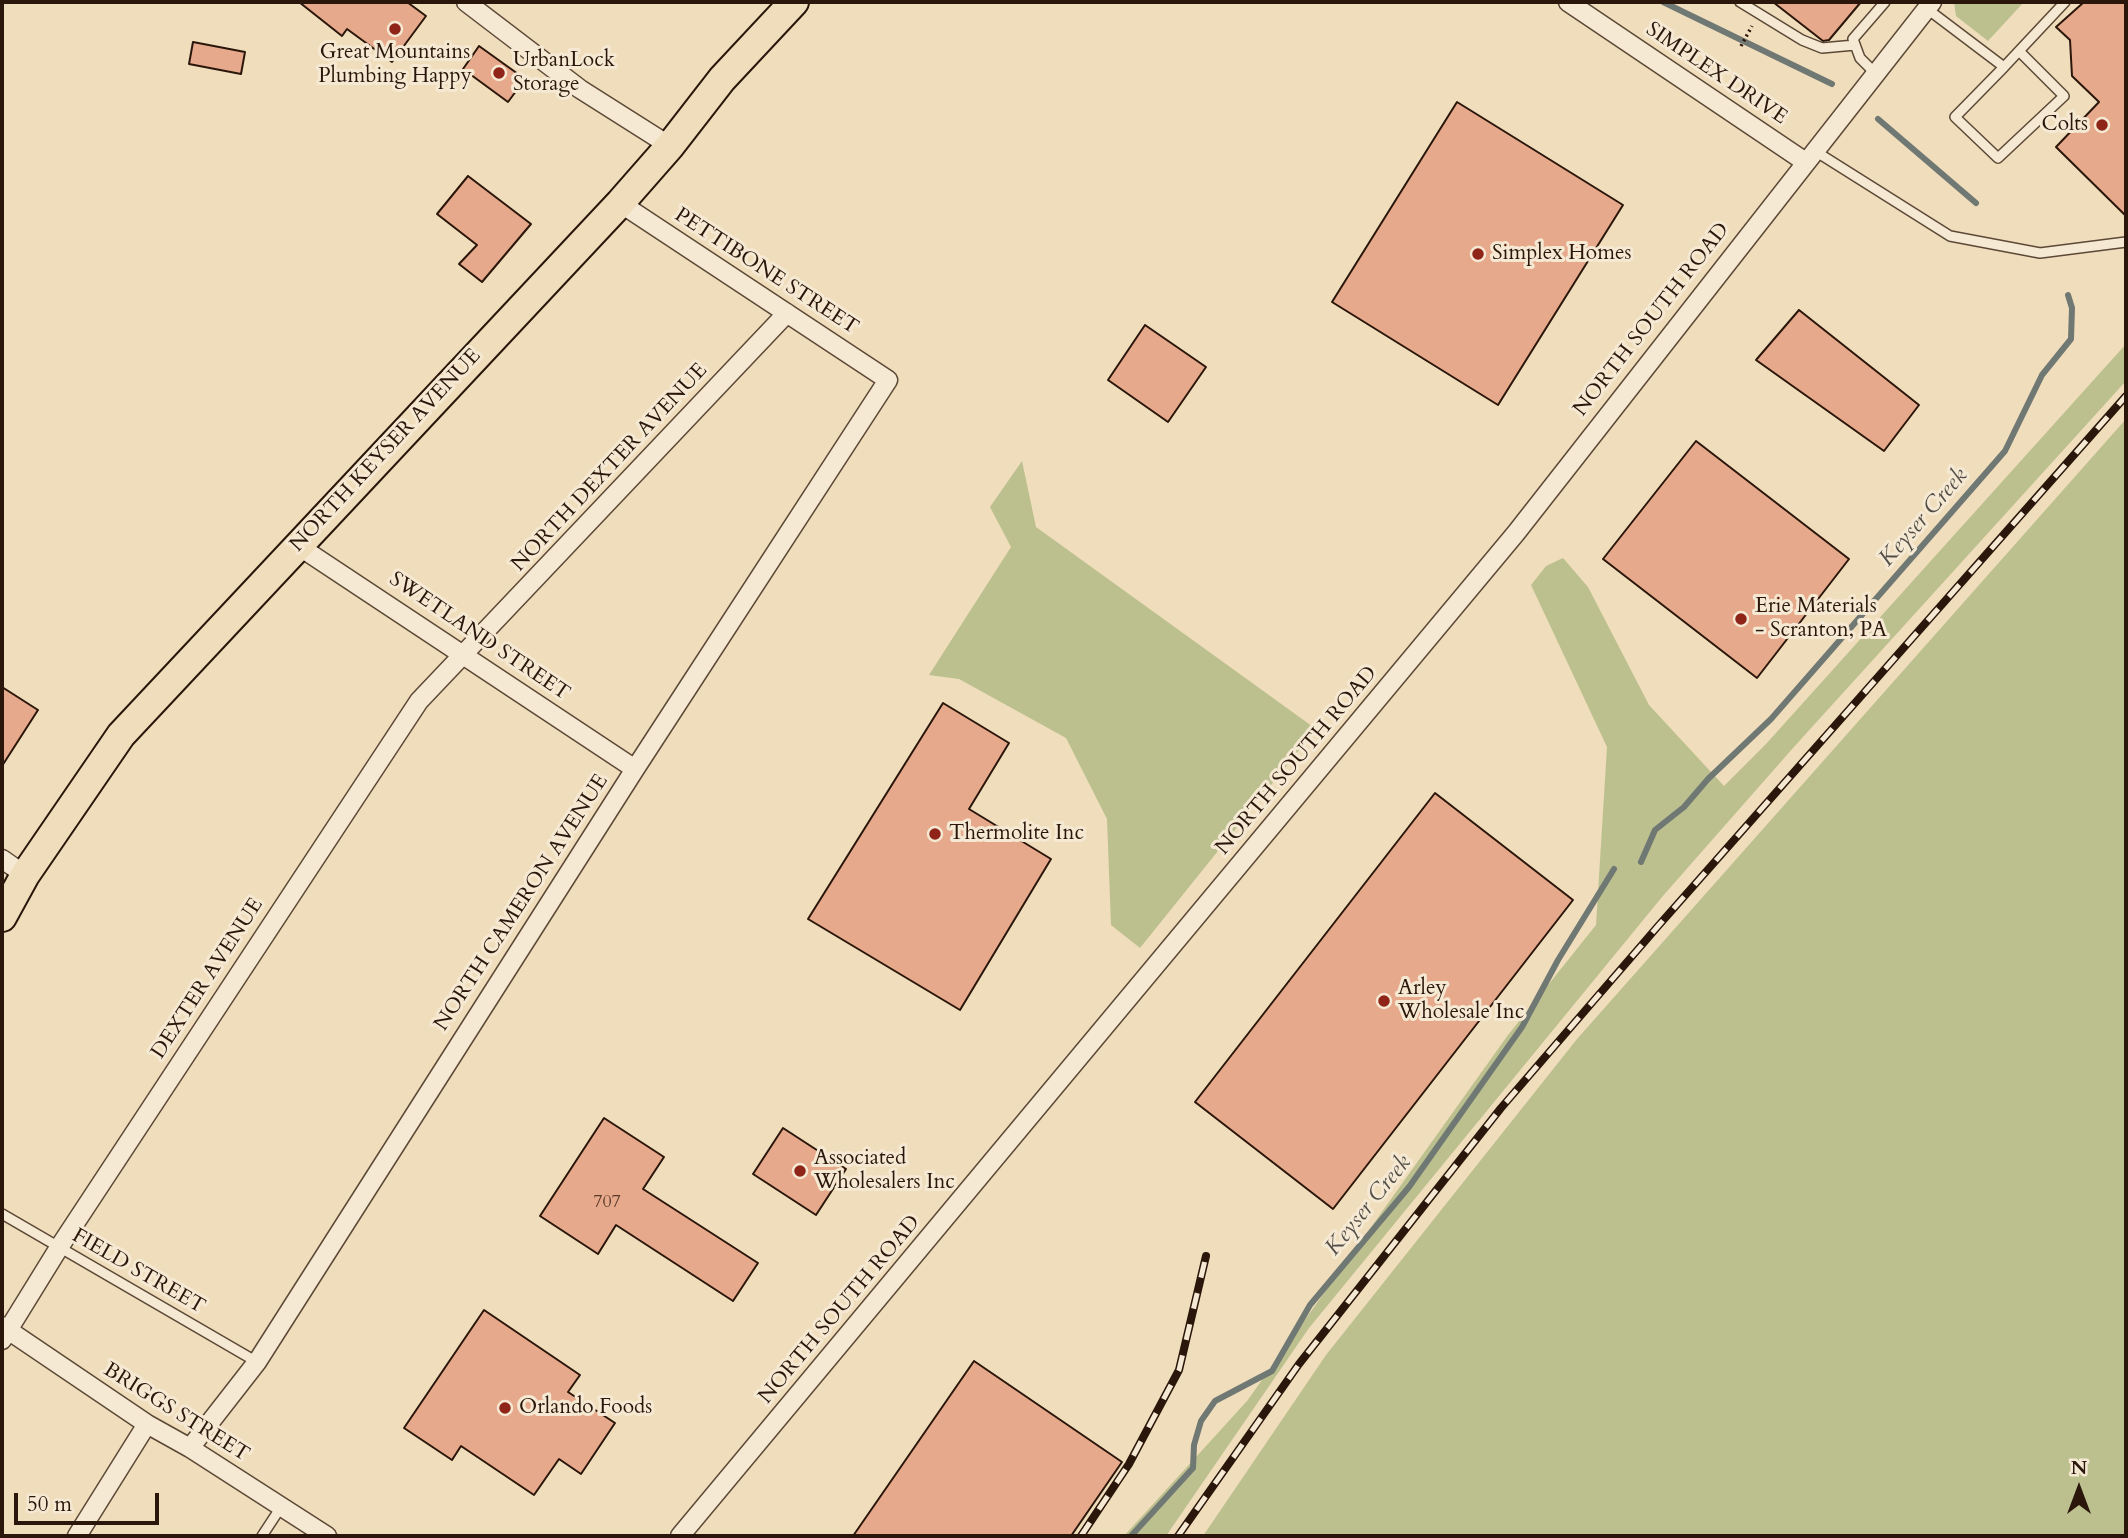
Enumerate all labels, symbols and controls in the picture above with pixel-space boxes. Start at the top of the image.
street label: SIMPLEX DRIVE [1641,17,1791,131]
marker: Great Mountains Plumbing Happy [387,21,403,37]
place label: Great Mountains Plumbing Happy [318,40,472,90]
place label: UrbanLock Storage [513,48,615,98]
marker: UrbanLock Storage [491,65,507,81]
place label: Colts [2042,112,2088,138]
marker: Colts [2094,117,2110,133]
street label: PETTIBONE STREET [669,203,863,341]
street label: NORTH SOUTH ROAD [1569,218,1735,422]
place label: Simplex Homes [1492,241,1632,267]
marker: Simplex Homes [1470,246,1486,262]
street label: NORTH KEYSER AVENUE [285,344,487,558]
street label: NORTH DEXTER AVENUE [507,359,713,577]
water label: Keyser Creek [1874,463,1974,573]
street label: SWETLAND STREET [384,567,574,707]
place label: Erie Materials - Scranton, PA [1755,594,1887,644]
marker: Erie Materials - Scranton, PA [1733,611,1749,627]
street label: NORTH SOUTH ROAD [1211,662,1383,860]
street label: NORTH CAMERON AVENUE [430,770,614,1036]
place label: Thermolite Inc [949,821,1084,847]
marker: Thermolite Inc [927,826,943,842]
street label: DEXTER AVENUE [147,894,269,1064]
place label: Arley Wholesale Inc [1398,976,1524,1026]
marker: Arley Wholesale Inc [1376,993,1392,1009]
place label: Associated Wholesalers Inc [814,1146,955,1196]
water label: Keyser Creek [1320,1150,1418,1262]
marker: Associated Wholesalers Inc [792,1163,808,1179]
house number: 707 [593,1192,621,1214]
street label: NORTH SOUTH ROAD [754,1211,926,1409]
street label: FIELD STREET [67,1224,209,1320]
street label: BRIGGS STREET [98,1358,254,1468]
place label: Orlando Foods [519,1395,652,1421]
marker: Orlando Foods [497,1400,513,1416]
north arrow [2044,1454,2114,1524]
text: N [2071,1455,2087,1481]
scale bar [18,1478,163,1522]
text: 50 m [27,1490,72,1519]

